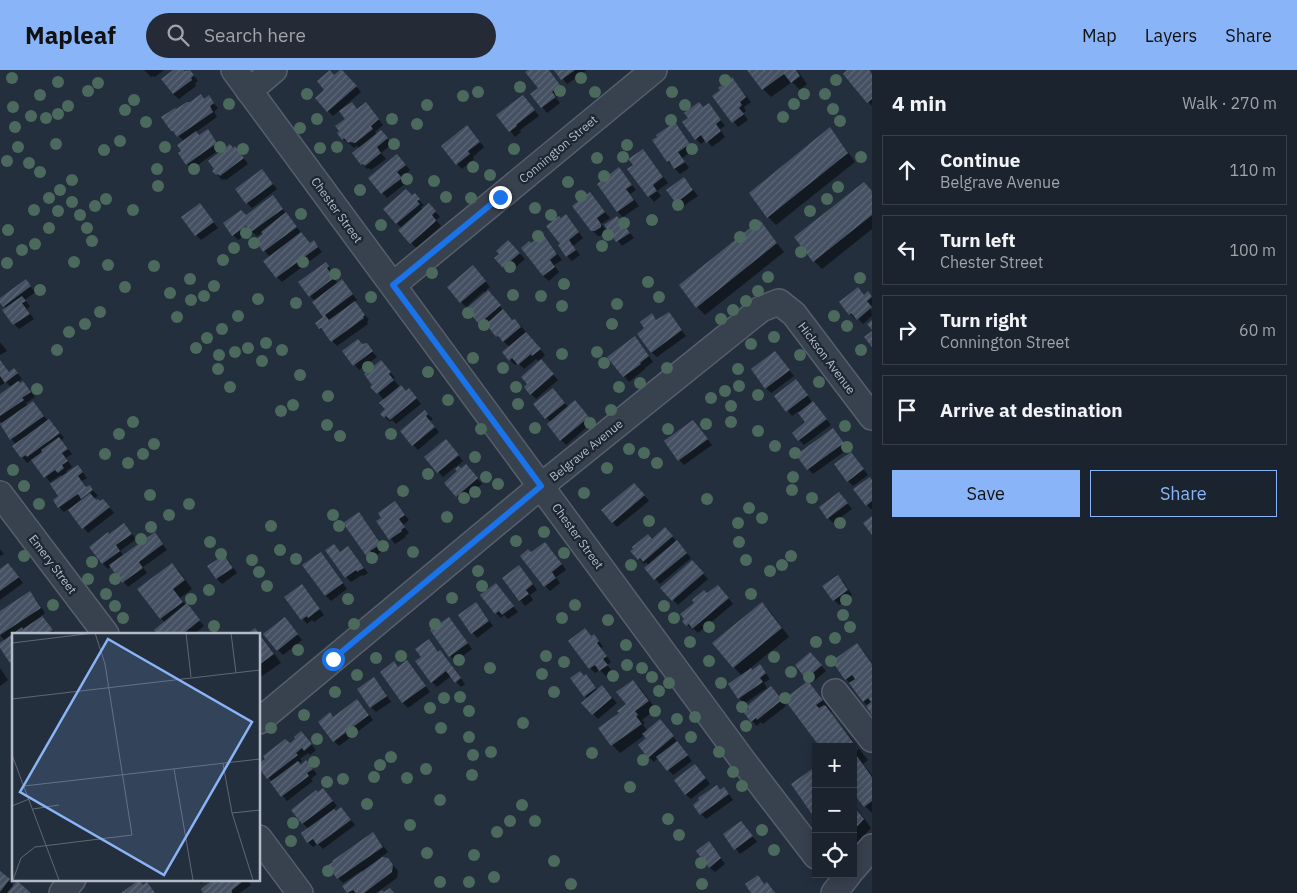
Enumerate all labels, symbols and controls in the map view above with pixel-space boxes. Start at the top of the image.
search box [146,13,496,58]
text: Mapleaf [25,19,116,51]
icon: search [164,21,192,49]
text: Search here [204,23,306,47]
text: Map [1082,24,1117,47]
text: Layers [1145,24,1197,47]
text: Share [1225,24,1272,47]
text: 4 min [892,89,947,117]
text: Walk · 270 m [1182,93,1277,113]
street label: Connington Street [516,112,600,186]
text: Continue [940,148,1020,172]
icon: ahead [893,156,921,184]
text: 110 m [1229,160,1276,180]
text: Belgrave Avenue [940,172,1060,192]
street label: Chester Street [308,174,366,246]
route end [489,186,512,209]
text: Turn left [940,228,1016,252]
icon: left [893,236,921,264]
text: 100 m [1229,240,1276,260]
text: Chester Street [940,252,1043,272]
text: Turn right [940,308,1027,332]
icon: right [893,316,921,344]
street label: Hickson Avenue [795,319,859,397]
text: 60 m [1239,320,1276,340]
text: Connington Street [940,332,1070,352]
icon: arrive [893,396,921,424]
text: Arrive at destination [940,398,1123,422]
street label: Belgrave Avenue [546,416,626,484]
button: Save [892,470,1080,517]
button: Share [1090,470,1277,517]
street label: Chester Street [549,500,607,572]
street label: Emery Street [26,531,80,597]
inset map [12,633,260,880]
route start [322,648,345,671]
map controls [812,743,857,878]
button: + [812,743,857,788]
button: − [812,788,857,833]
button: locate [812,833,857,878]

